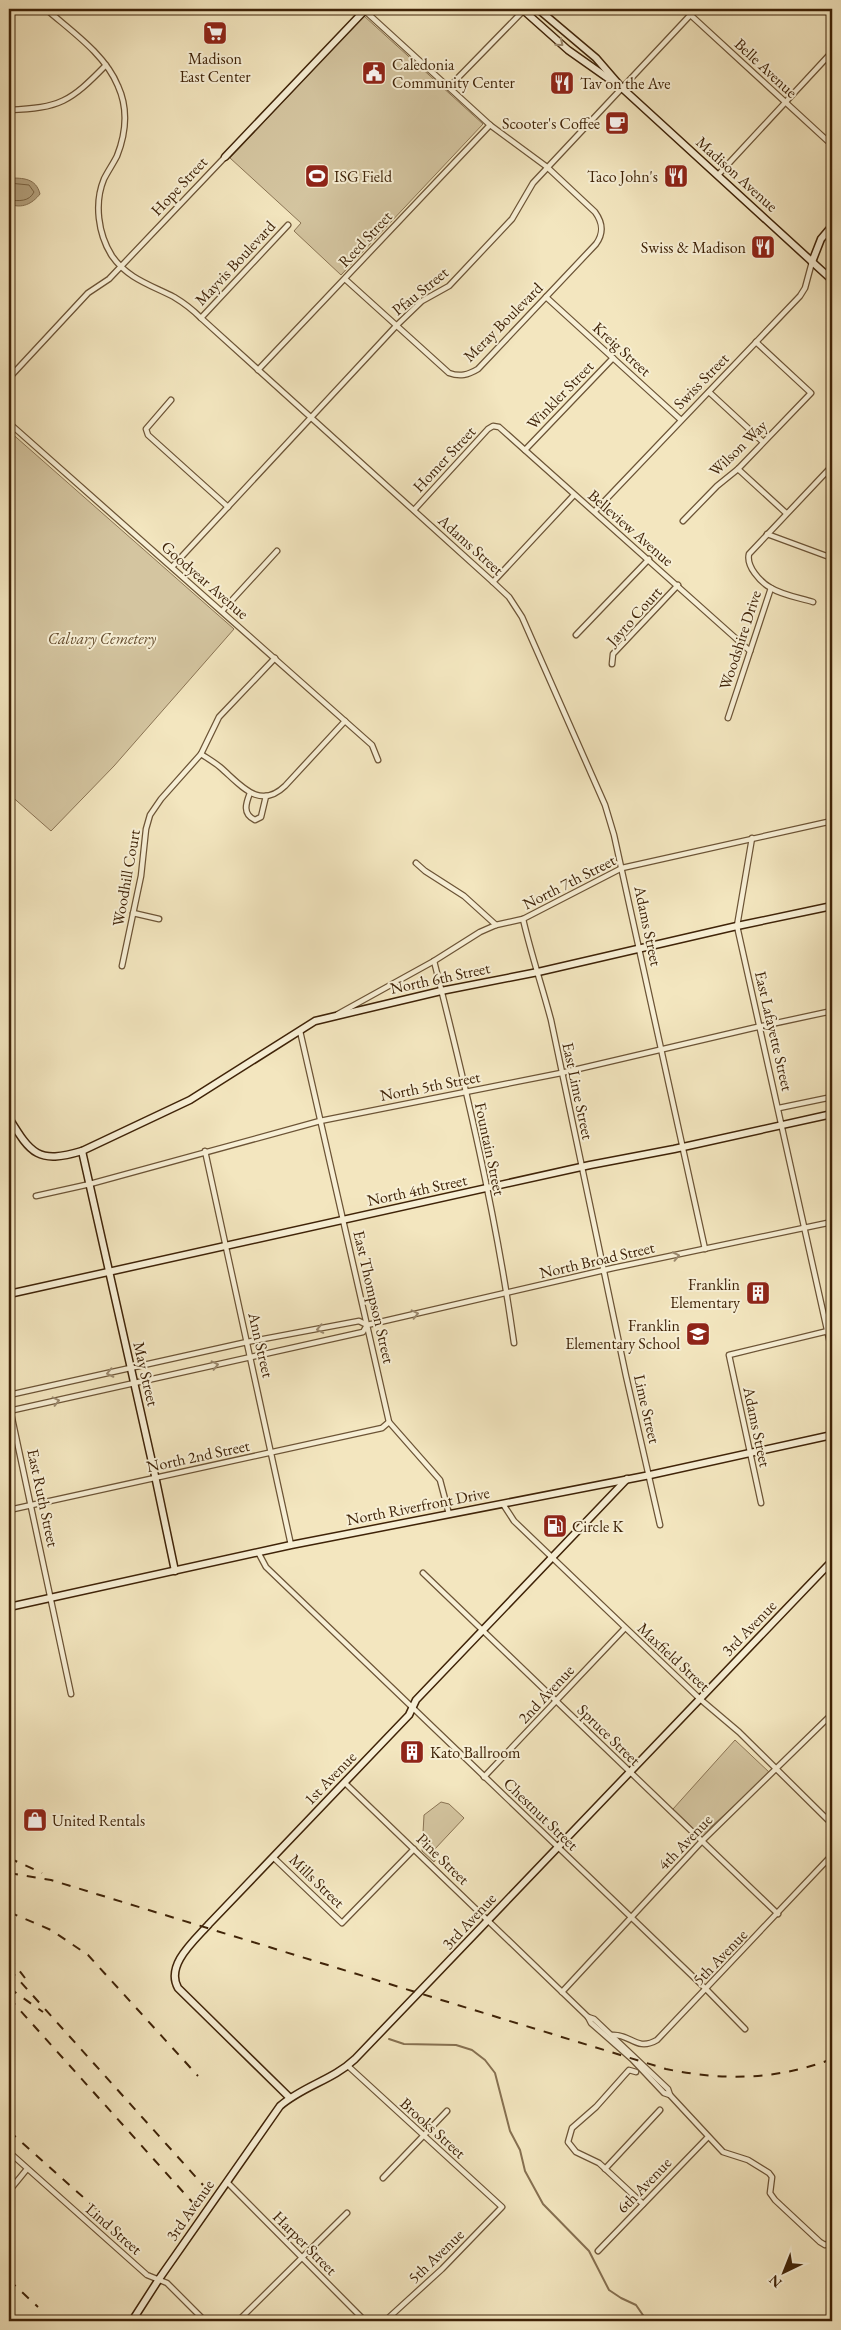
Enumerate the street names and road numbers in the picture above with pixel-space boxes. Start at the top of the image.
street label: Belle Avenue [730,33,802,103]
street label: Madison Avenue [692,132,782,216]
street label: Hope Street [146,152,212,220]
street label: Reed Street [333,206,397,272]
street label: Mayvis Boulevard [190,215,280,310]
street label: Pfau Street [387,262,453,320]
street label: Meray Boulevard [459,277,548,366]
street label: Kreig Street [588,317,656,381]
street label: Swiss Street [669,348,733,414]
street label: Winkler Street [522,356,598,434]
street label: Wilson Way [704,414,772,481]
street label: Homer Street [408,421,480,497]
street label: Belleview Avenue [584,485,678,571]
street label: Adams Street [433,509,508,580]
street label: Goodyear Avenue [157,536,253,624]
street label: Jayro Court [600,582,666,652]
street label: Woodshire Drive [714,588,766,692]
street label: Woodhill Court [107,828,145,928]
street label: North 7th Street [519,850,619,914]
street label: Adams Street [629,883,667,968]
street label: North 6th Street [388,957,492,999]
street label: East Lafayette Street [750,969,798,1093]
street label: East Lime Street [557,1041,599,1141]
street label: North 5th Street [378,1066,482,1106]
street label: Fountain Street [470,1101,510,1197]
street label: North 4th Street [365,1169,469,1211]
street label: East Thompson Street [348,1228,400,1366]
street label: North Broad Street [537,1237,657,1283]
street label: Ann Street [243,1309,279,1380]
street label: May Street [128,1340,164,1408]
street label: Lime Street [629,1372,665,1446]
street label: Adams Street [738,1384,776,1469]
street label: North 2nd Street [144,1435,252,1477]
street label: East Ruth Street [22,1447,64,1549]
street label: North Riverfront Drive [345,1482,491,1530]
street label: 3rd Avenue [717,1595,781,1661]
street label: Maxfield Street [633,1618,715,1696]
street label: 2nd Avenue [513,1660,579,1728]
street label: Spruce Street [573,1700,645,1770]
street label: 1st Avenue [299,1747,361,1809]
street label: Chestnut Street [499,1773,583,1855]
street label: 4th Avenue [653,1810,717,1874]
street label: Pine Street [412,1829,474,1889]
street label: Mills Street [285,1849,349,1913]
street label: 3rd Avenue [437,1888,501,1954]
street label: 5th Avenue [688,1925,752,1989]
street label: Brooks Street [396,2093,470,2163]
street label: 6th Avenue [612,2153,676,2217]
street label: 3rd Avenue [161,2175,219,2245]
street label: Lind Street [81,2199,147,2259]
street label: Harper Street [268,2206,342,2280]
street label: 5th Avenue [404,2224,468,2288]

